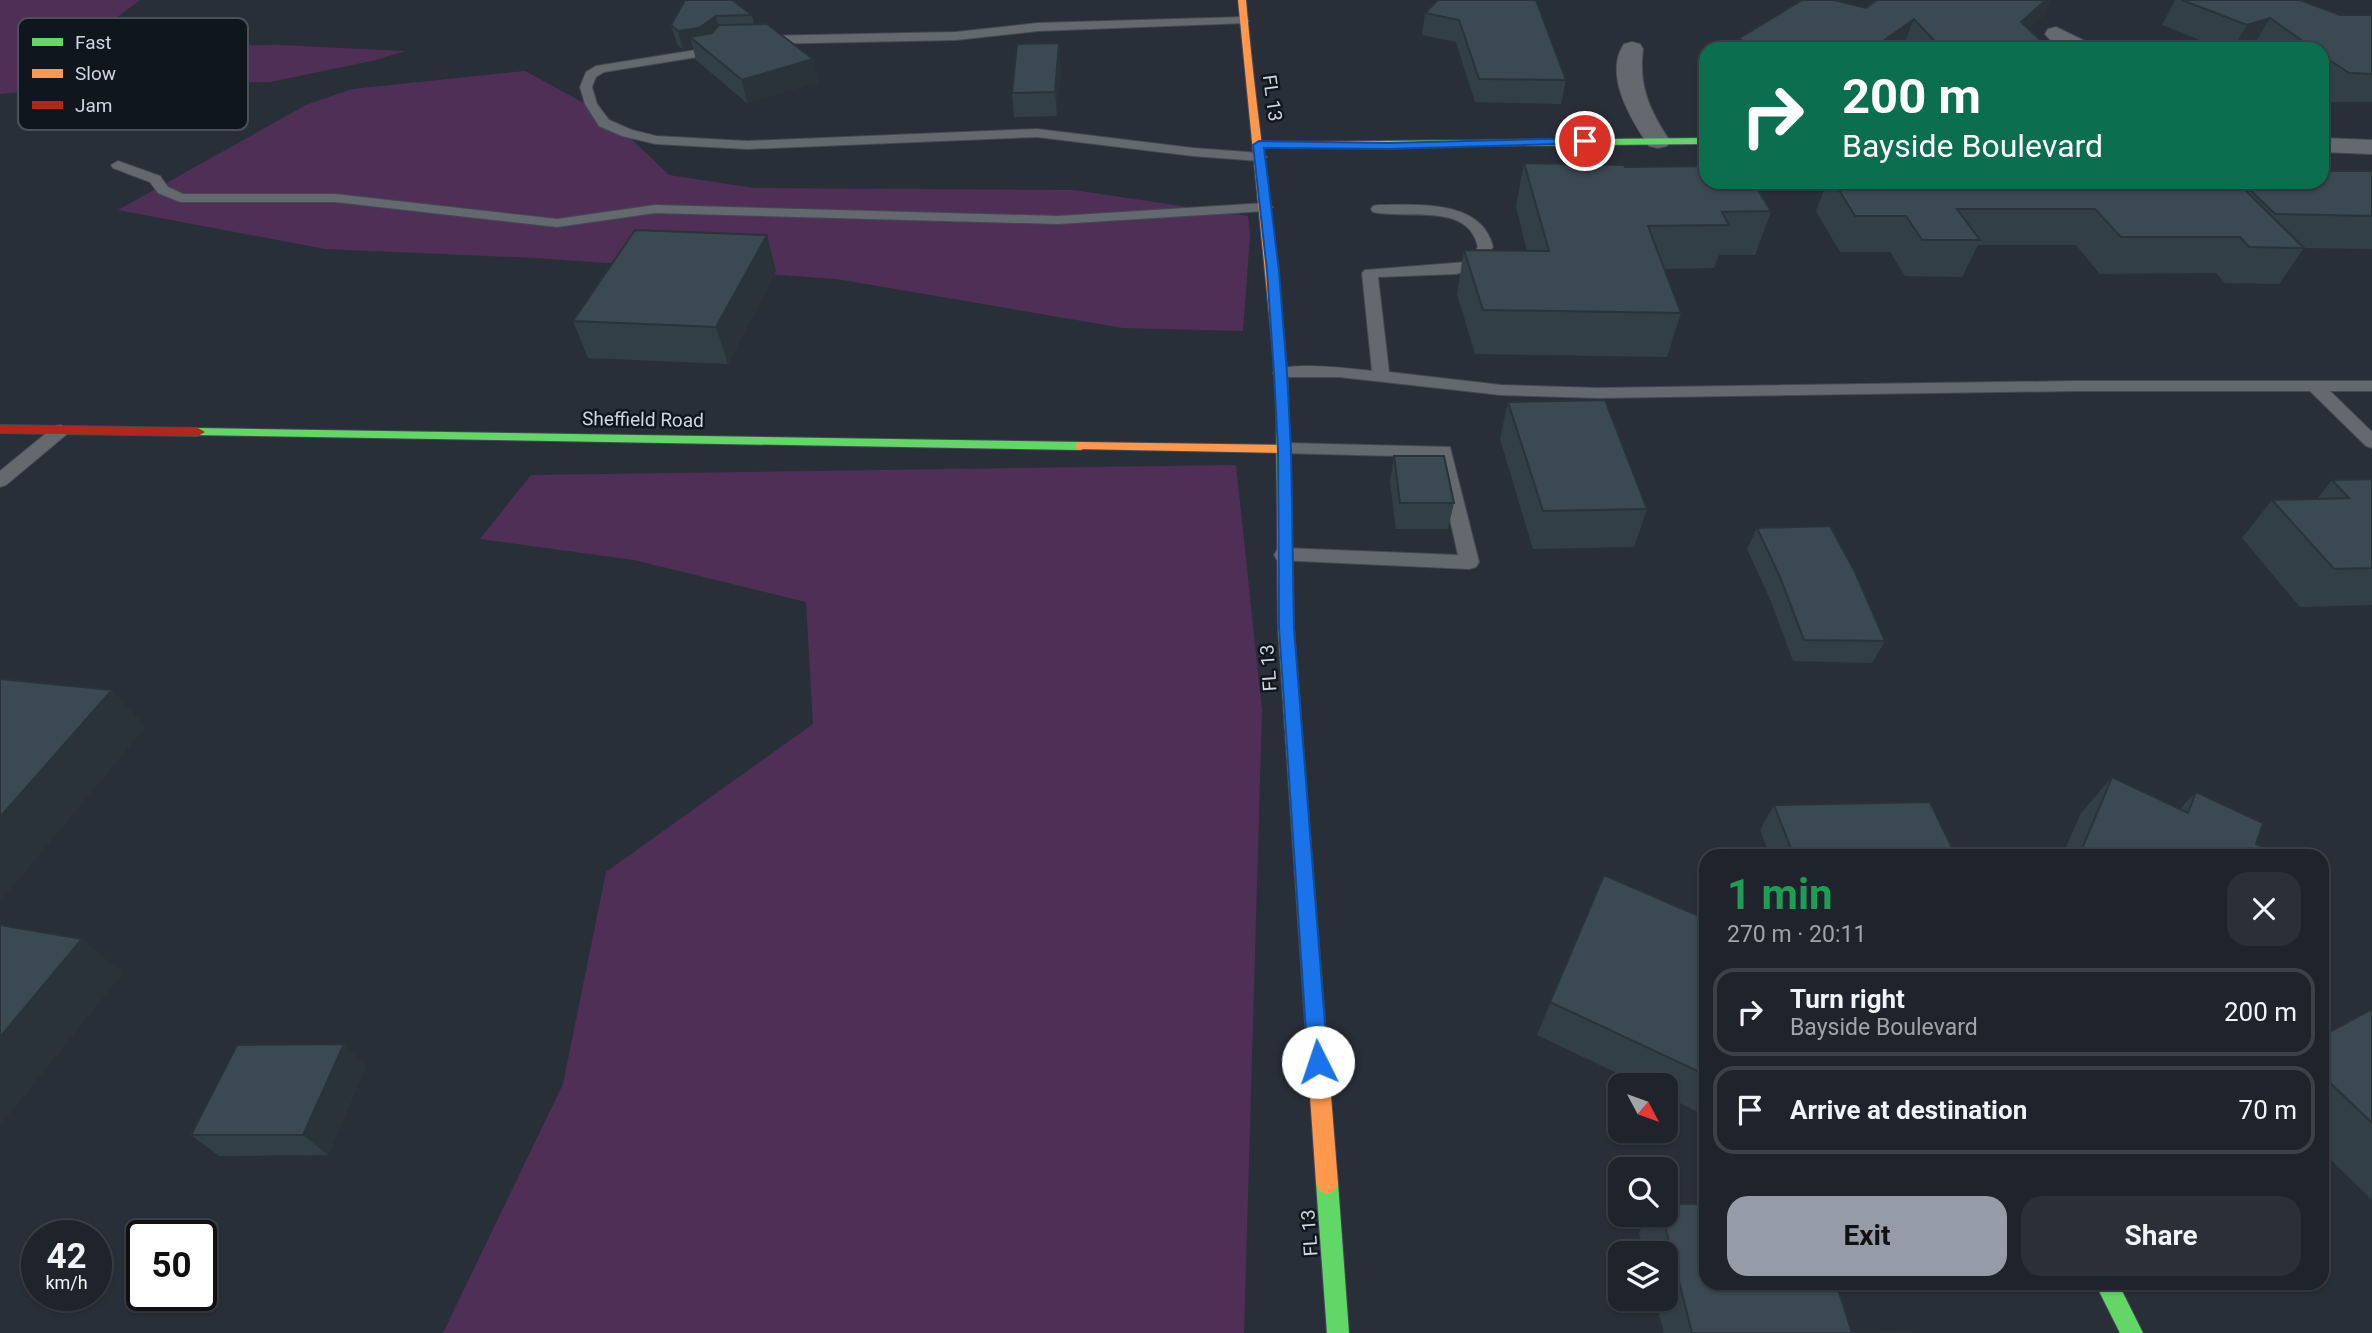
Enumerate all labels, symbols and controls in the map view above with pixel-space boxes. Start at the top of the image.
legend [18,18,248,130]
text: Fast [75,31,112,54]
text: Slow [75,62,116,85]
text: 200 m [1842,68,1981,125]
icon: right [1727,70,1818,161]
street label: FL 13 [1258,73,1287,123]
text: Jam [75,94,112,117]
pin [1555,111,1615,171]
icon: arrive [1566,122,1604,160]
text: Bayside Boulevard [1842,127,2103,165]
street label: Sheffield Road [582,407,704,432]
street label: FL 13 [1255,644,1282,692]
text: 1 min [1727,870,1833,919]
button: close [2227,872,2301,946]
text: 270 m · 20:11 [1727,921,1866,948]
text: Turn right [1790,984,1905,1014]
icon: right [1731,993,1769,1031]
text: 200 m [2224,997,2297,1027]
text: Bayside Boulevard [1790,1014,1978,1041]
position arrow [1281,1025,1355,1099]
north arrow [1608,1073,1678,1143]
map controls [1608,1073,1678,1311]
icon: arrive [1731,1091,1769,1129]
text: Arrive at destination [1790,1095,2027,1125]
text: 70 m [2239,1095,2297,1125]
button: search [1608,1157,1678,1227]
button: Exit [1727,1196,2007,1276]
button: Share [2021,1196,2301,1276]
street label: FL 13 [1296,1209,1323,1257]
speed limit sign: 50 [126,1220,217,1311]
text: 42 [46,1236,87,1277]
button: layers [1608,1241,1678,1311]
text: km/h [45,1272,88,1293]

